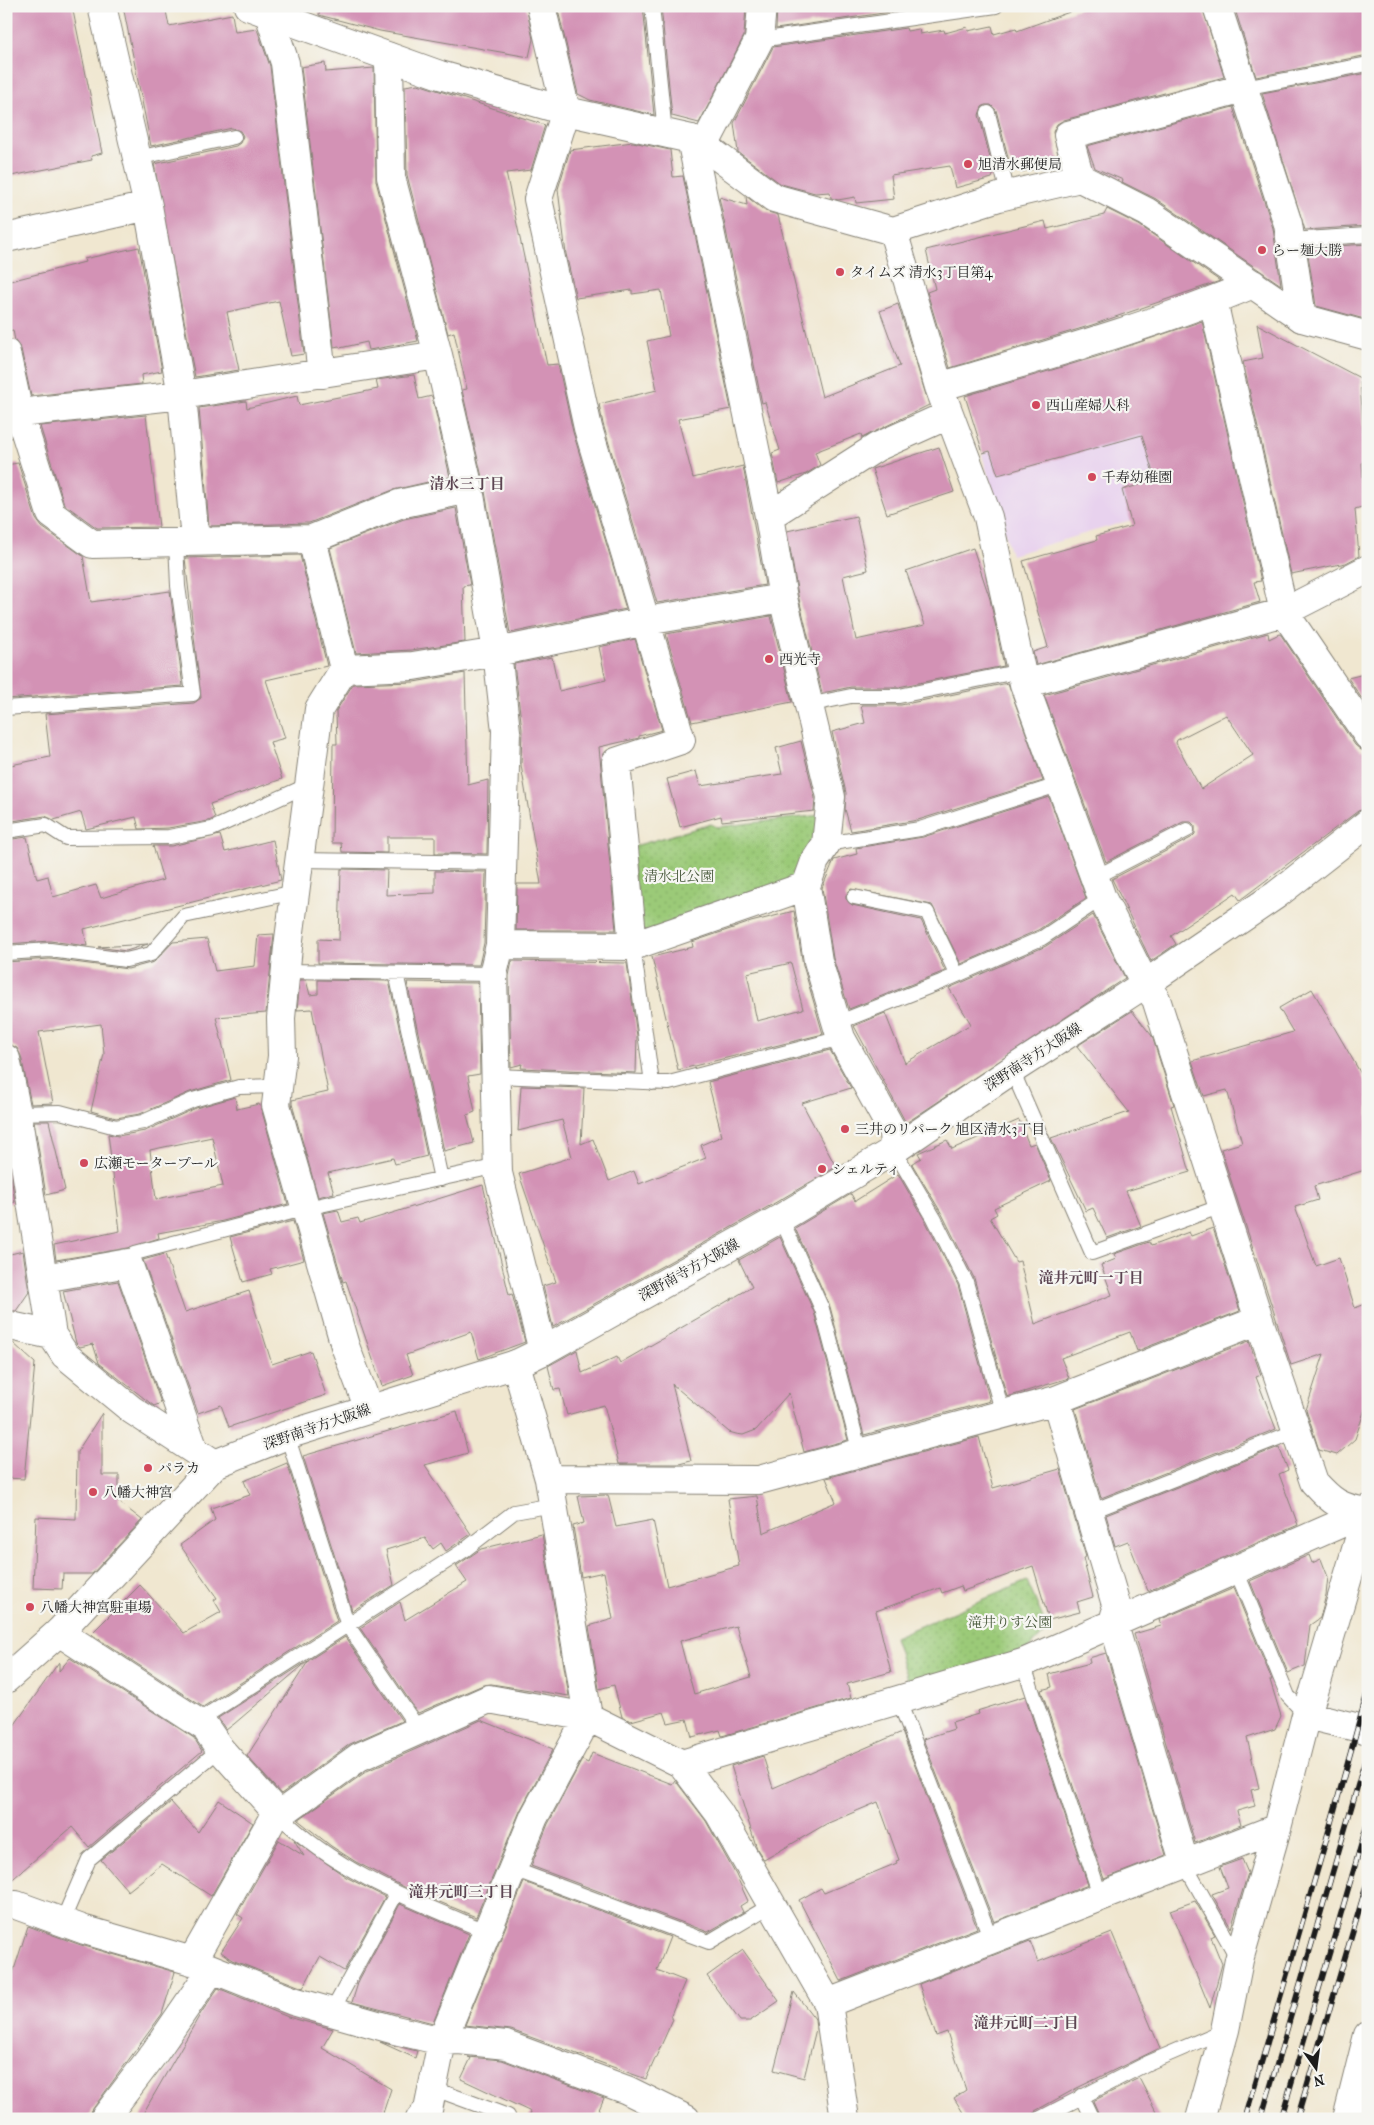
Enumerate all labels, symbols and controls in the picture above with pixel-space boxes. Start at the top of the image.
place label: 旭清水郵便局 [978,156,1062,173]
marker: 旭清水郵便局 [962,158,974,170]
place label: らー麺大勝 [1272,242,1342,259]
marker: らー麺大勝 [1256,244,1268,256]
place label: タイムズ 清水3丁目第4 [850,264,993,281]
marker: タイムズ 清水3丁目第4 [834,266,846,278]
place label: 西山産婦人科 [1046,397,1130,414]
marker: 西山産婦人科 [1030,399,1042,411]
place label: 千寿幼稚園 [1102,469,1172,486]
marker: 千寿幼稚園 [1086,471,1098,483]
district label: 清水三丁目 [429,475,505,493]
place label: 西光寺 [779,651,821,668]
marker: 西光寺 [763,653,775,665]
park label: 清水北公園 [644,868,714,885]
street label: 深野南寺方大阪線 [981,1019,1085,1095]
place label: 三井のリパーク 旭区清水3丁目 [855,1121,1045,1138]
marker: 三井のリパーク 旭区清水3丁目 [839,1123,851,1135]
place label: 広瀬モータープール [94,1155,218,1172]
marker: 広瀬モータープール [78,1157,90,1169]
place label: シェルティ [832,1161,901,1178]
marker: シェルティ [816,1163,828,1175]
street label: 深野南寺方大阪線 [636,1235,742,1305]
district label: 滝井元町一丁目 [1038,1269,1144,1287]
street label: 深野南寺方大阪線 [261,1401,373,1453]
place label: パラカ [158,1460,200,1477]
marker: パラカ [142,1462,154,1474]
place label: 八幡大神宮 [103,1484,173,1501]
marker: 八幡大神宮 [87,1486,99,1498]
place label: 八幡大神宮駐車場 [40,1599,152,1616]
marker: 八幡大神宮駐車場 [24,1601,36,1613]
park label: 滝井りす公園 [968,1614,1052,1631]
district label: 滝井元町三丁目 [408,1883,514,1901]
district label: 滝井元町二丁目 [973,2014,1079,2032]
north arrow [1292,2042,1342,2092]
text: N [1311,2071,1326,2090]

